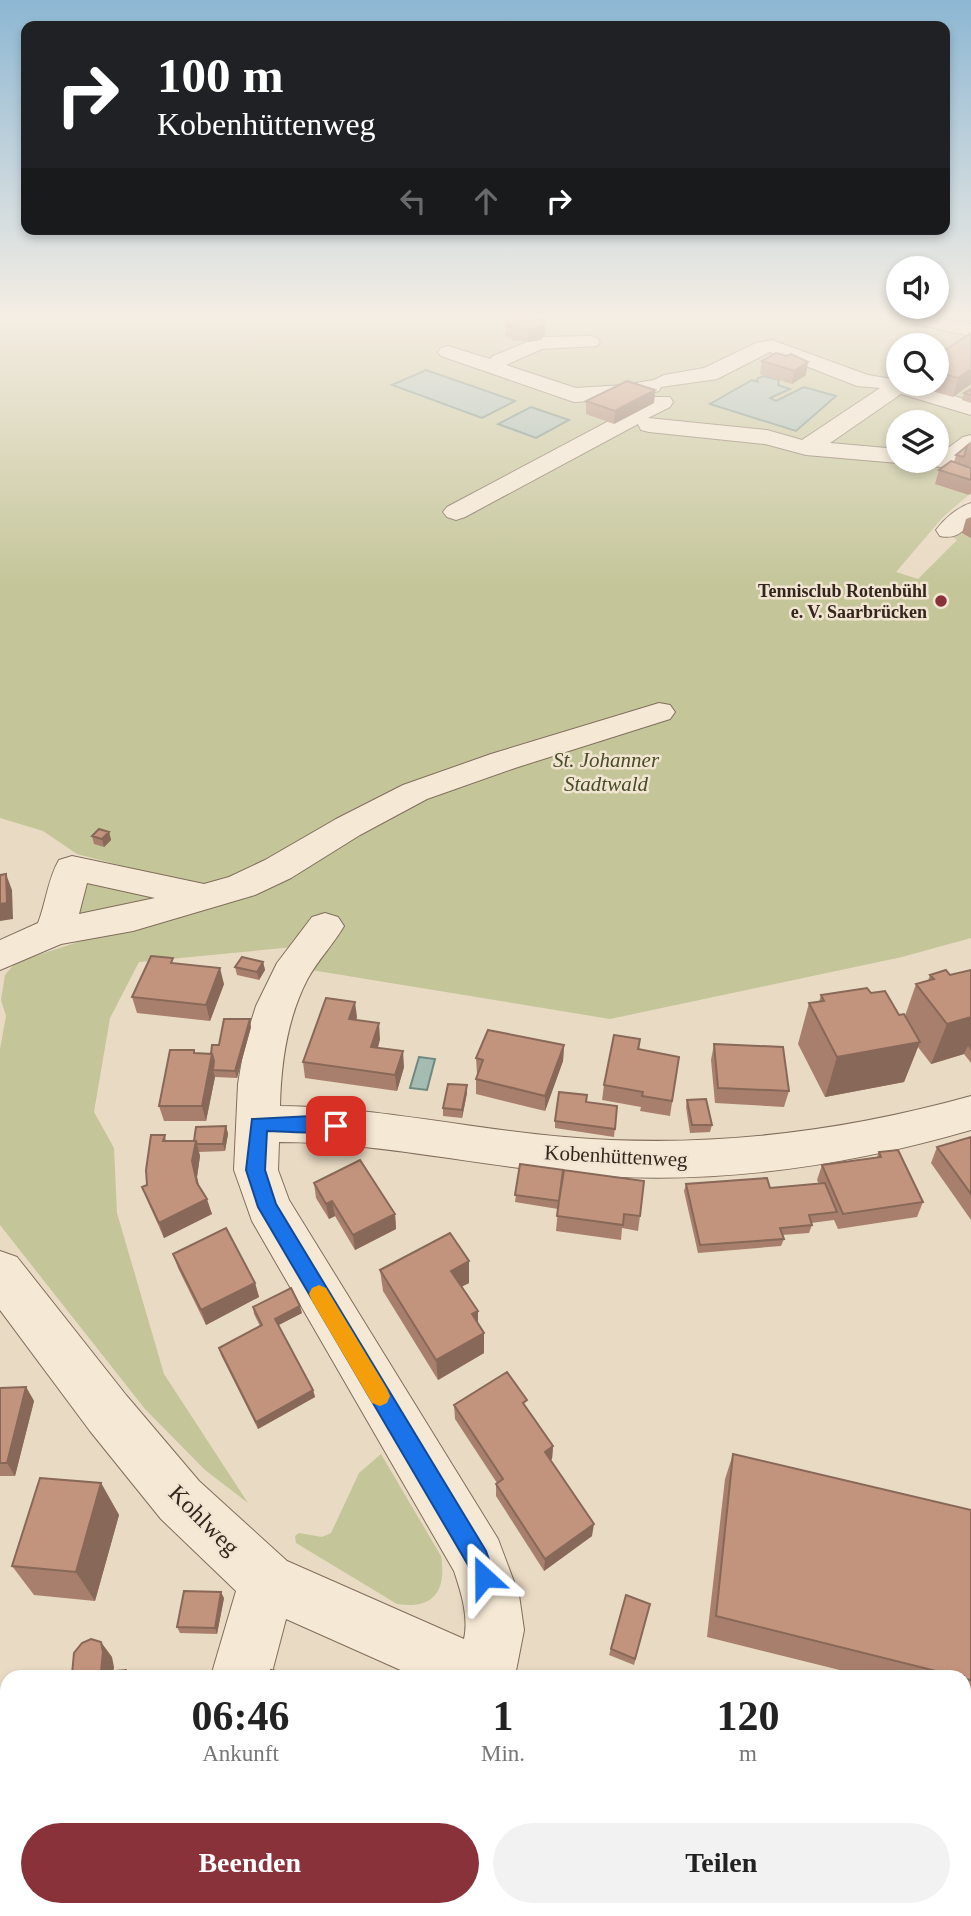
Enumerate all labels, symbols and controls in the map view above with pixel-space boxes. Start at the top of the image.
text: 100 m [157,48,284,103]
icon: right [42,49,133,140]
text: Kobenhüttenweg [157,106,376,142]
icon: left [394,182,432,220]
icon: ahead [467,182,505,220]
icon: right [540,182,578,220]
map controls [886,256,949,473]
button: sound [886,256,949,319]
button: search [886,333,949,396]
button: layers [886,410,949,473]
place label: Tennisclub Rotenbühl e. V. Saarbrücken [758,581,927,622]
marker: Tennisclub Rotenbühl e. V. Saarbrücken [933,593,949,609]
park label: St. Johanner Stadtwald [553,748,660,796]
pin [306,1096,366,1156]
icon: arrive [317,1107,355,1145]
street label: Kobenhüttenweg [544,1140,689,1172]
street label: Kohlweg [164,1480,244,1560]
position arrow [447,1540,521,1614]
text: 06:46 [191,1693,289,1739]
text: 1 [492,1693,513,1739]
text: 120 [717,1693,780,1739]
text: Ankunft [202,1741,279,1766]
text: Min. [481,1741,525,1766]
text: m [739,1741,757,1766]
button: Beenden [21,1823,479,1903]
button: Teilen [493,1823,950,1903]

